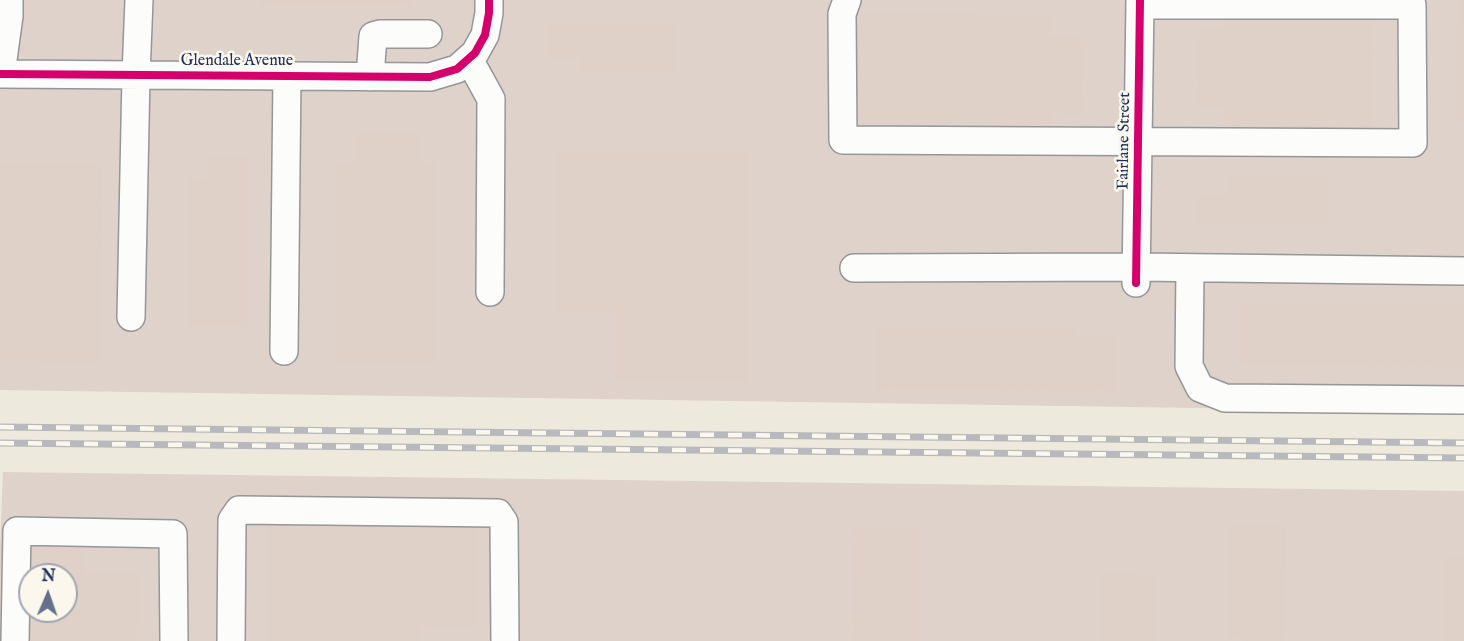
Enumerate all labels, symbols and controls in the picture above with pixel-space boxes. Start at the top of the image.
street label: Glendale Avenue [181,52,293,72]
street label: Fairlane Street [1115,92,1135,190]
north arrow [18,563,78,623]
text: N [41,567,56,587]

